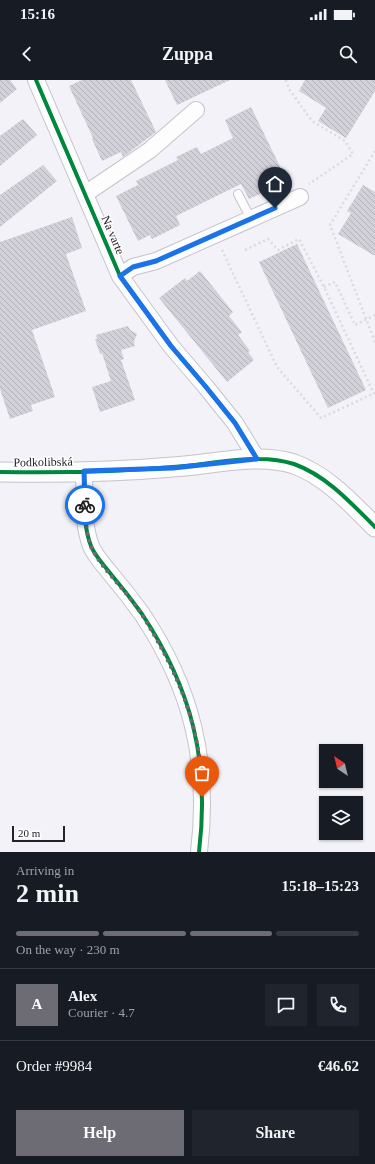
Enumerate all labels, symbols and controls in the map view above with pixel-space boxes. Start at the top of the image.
text: 15:16 [20,6,55,22]
icon: back [16,43,38,65]
icon: search [337,43,359,65]
text: Zuppa [162,44,213,64]
pin [258,167,292,208]
icon: home [264,173,286,195]
street label: Na varte [99,213,127,257]
street label: Podkolibská [13,454,73,470]
courier [65,485,105,525]
icon: bike [74,494,96,516]
north arrow [319,744,363,788]
map controls [319,744,363,840]
pin [185,756,219,797]
icon: bag [191,762,213,784]
button: layers [319,796,363,840]
scale bar [12,824,65,843]
text: 20 m [18,827,40,839]
text: Arriving in [16,863,74,878]
text: 15:18–15:23 [282,878,359,894]
text: 2 min [16,879,79,908]
text: On the way · 230 m [16,942,120,957]
button: chat [265,984,307,1026]
button: phone [317,984,359,1026]
text: Alex [68,988,97,1004]
text: A [32,996,42,1012]
text: Courier · 4.7 [68,1005,135,1020]
text: Order #9984 [16,1058,92,1074]
text: €46.62 [318,1058,359,1074]
button: Help [16,1110,184,1156]
button: Share [192,1110,359,1156]

